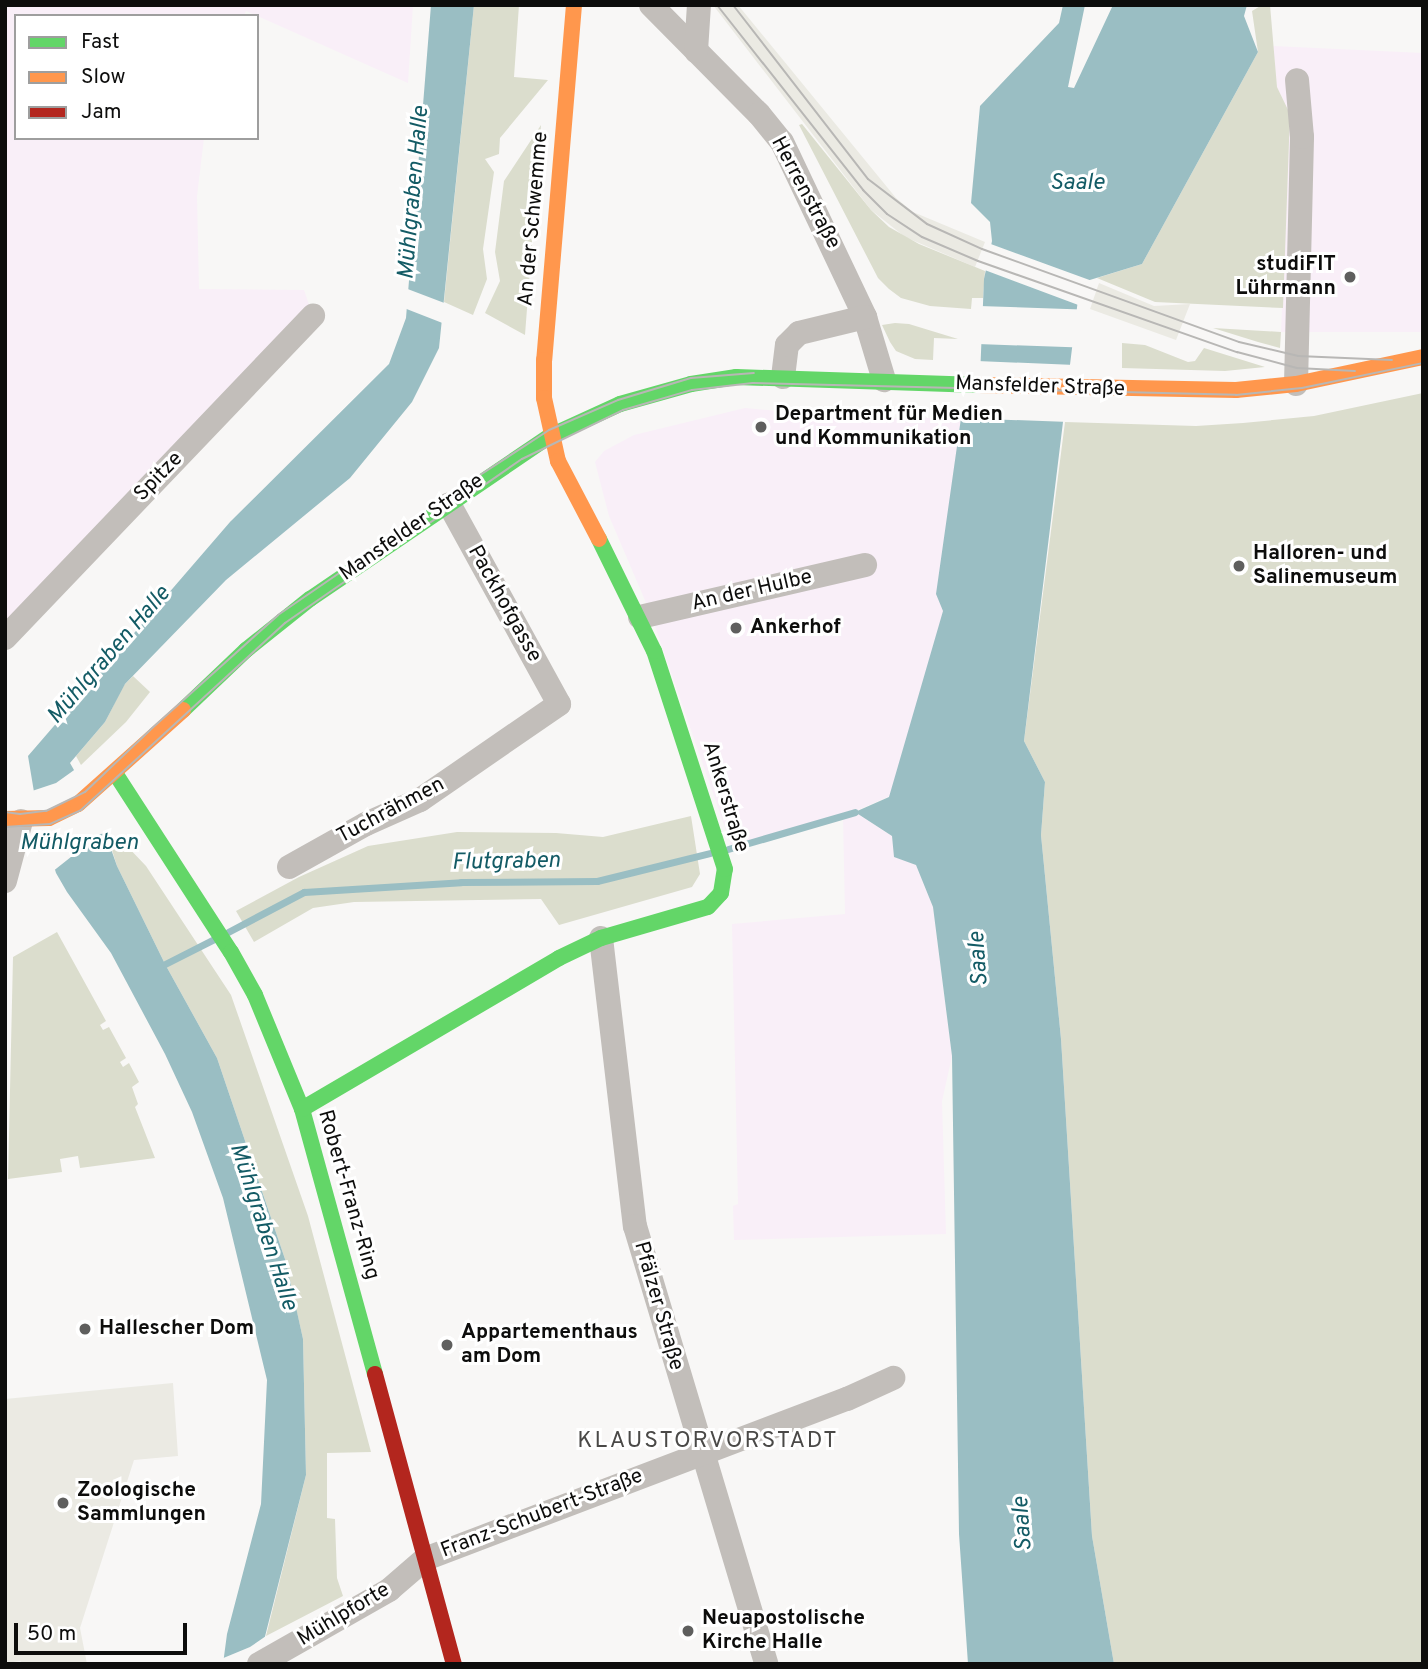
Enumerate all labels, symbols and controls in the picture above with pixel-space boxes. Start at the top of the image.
legend [14,14,259,140]
text: Fast [81,29,120,56]
text: Slow [81,64,126,91]
text: Jam [81,99,122,126]
water label: Mühlgraben Halle [394,105,436,281]
street label: An der Schwemme [514,130,554,308]
street label: Herrenstraße [765,132,845,254]
water label: Saale [1050,170,1104,198]
place label: studiFIT Lührmann [1235,252,1336,302]
marker: studiFIT Lührmann [1342,269,1358,285]
street label: Mansfelder Straße [955,371,1125,403]
place label: Department für Medien und Kommunikation [775,402,1003,452]
marker: Department für Medien und Kommunikation [753,419,769,435]
street label: Spitze [129,447,189,507]
street label: Mansfelder Straße [335,469,489,587]
street label: Packhofgasse [462,541,546,667]
place label: Halloren- und Salinemuseum [1253,541,1397,591]
marker: Halloren- und Salinemuseum [1231,558,1247,574]
street label: An der Hulbe [689,565,815,617]
water label: Mühlgraben Halle [43,581,177,731]
place label: Ankerhof [750,615,841,641]
marker: Ankerhof [728,620,744,636]
street label: Ankerstraße [696,739,754,855]
street label: Tuchrähmen [333,772,449,850]
water label: Mühlgraben [20,830,138,858]
water label: Flutgraben [451,848,561,878]
water label: Saale [964,931,996,987]
street label: Robert-Franz-Ring [312,1107,384,1283]
water label: Mühlgraben Halle [222,1140,302,1314]
street label: Pfälzer Straße [628,1239,688,1373]
place label: Hallescher Dom [99,1316,254,1342]
place label: Appartementhaus am Dom [461,1320,638,1370]
marker: Hallescher Dom [77,1321,93,1337]
marker: Appartementhaus am Dom [439,1337,455,1353]
district label: KLAUSTORVORSTADT [579,1428,837,1456]
street label: Franz-Schubert-Straße [437,1464,647,1564]
place label: Zoologische Sammlungen [77,1478,206,1528]
marker: Zoologische Sammlungen [55,1495,71,1511]
water label: Saale [1008,1496,1040,1552]
street label: Mühlpforte [293,1578,395,1652]
place label: Neuapostolische Kirche Halle [702,1606,865,1656]
scale bar [18,1610,191,1654]
text: 50 m [27,1621,76,1648]
marker: Neuapostolische Kirche Halle [680,1623,696,1639]

